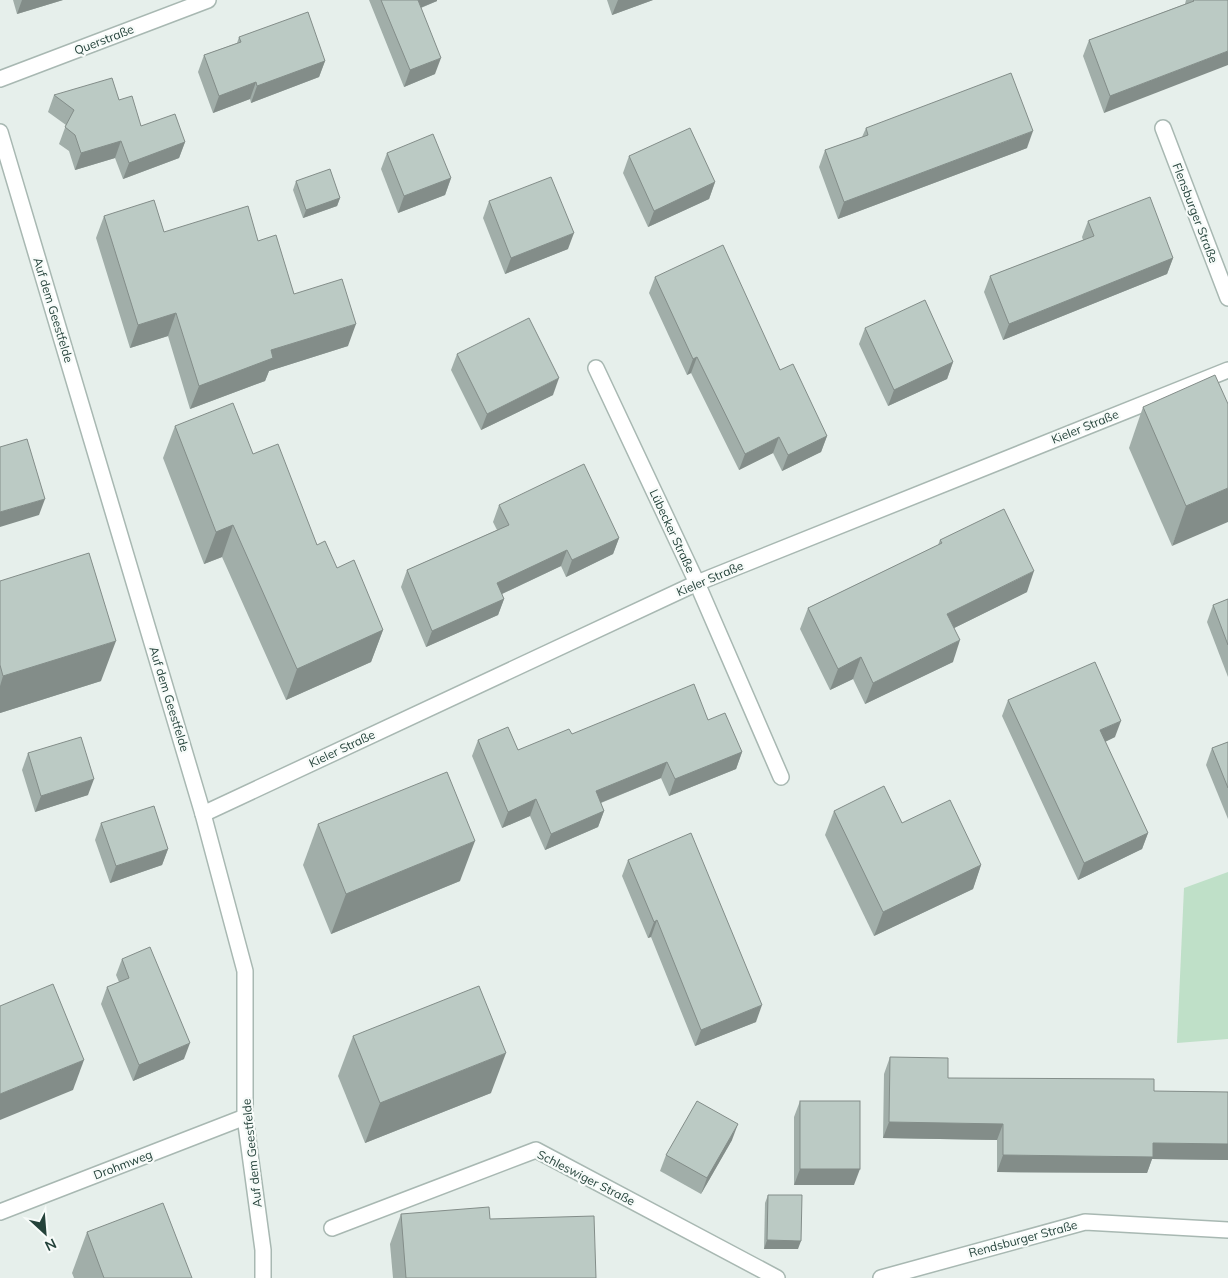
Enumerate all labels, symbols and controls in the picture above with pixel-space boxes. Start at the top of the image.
street label: Querstraße [72,21,136,58]
street label: Flensburger Straße [1169,161,1221,265]
street label: Auf dem Geestfelde [30,255,77,364]
street label: Kieler Straße [1049,406,1121,447]
street label: Lübecker Straße [647,487,698,575]
street label: Kieler Straße [674,558,745,599]
street label: Auf dem Geestfelde [146,644,193,753]
street label: Kieler Straße [306,727,377,770]
street label: Auf dem Geestfelde [238,1098,265,1208]
street label: Drohmweg [91,1146,154,1183]
street label: Schleswiger Straße [535,1146,638,1209]
north arrow [20,1208,70,1258]
street label: Rendsburger Straße [967,1217,1079,1260]
text: N [42,1234,59,1255]

